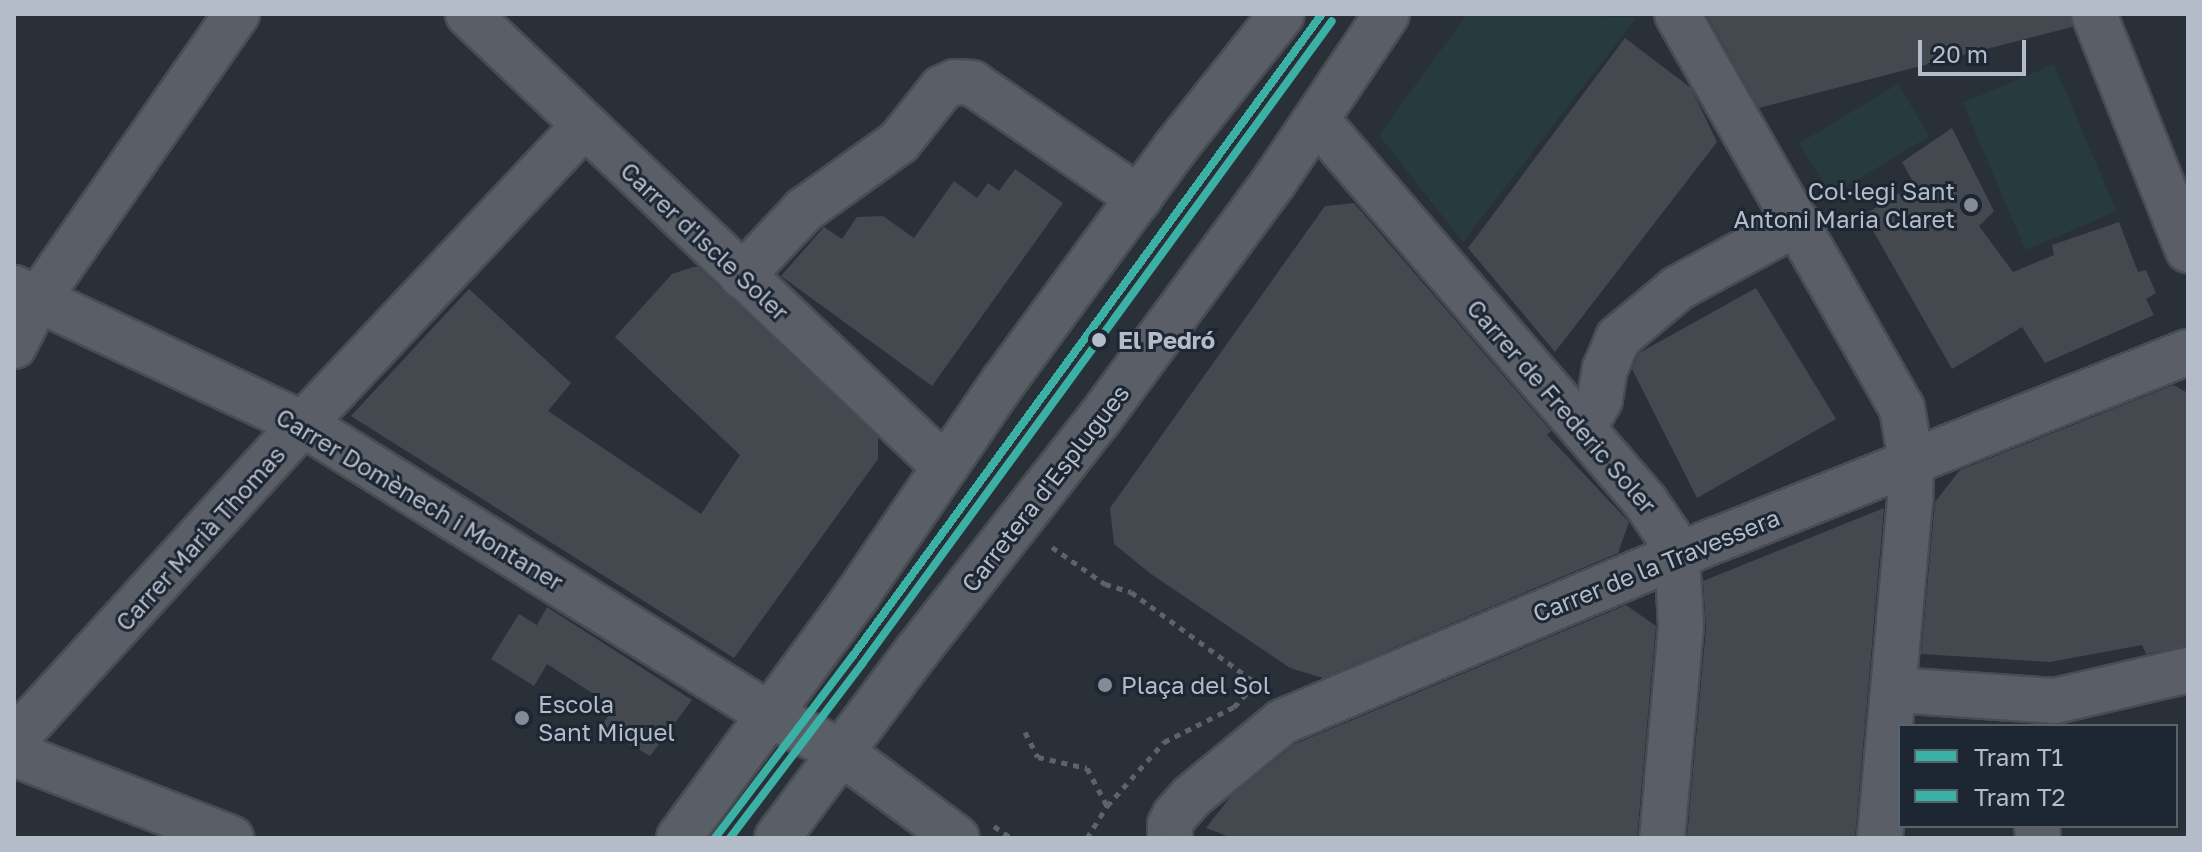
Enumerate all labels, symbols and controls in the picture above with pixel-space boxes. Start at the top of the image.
scale bar [1922,24,2030,74]
text: 20 m [1932,39,1988,68]
street label: Carrer d'Iscle Soler [615,156,795,326]
place label: Col·legi Sant Antoni Maria Claret [1733,177,1955,233]
marker: Col·legi Sant Antoni Maria Claret [1962,196,1980,214]
street label: Carrer de Frederic Soler [1461,293,1663,519]
place label: El Pedró [1118,326,1215,354]
marker: El Pedró [1087,328,1111,352]
street label: Carretera d'Esplugues [955,379,1135,597]
street label: Carrer Domènech i Montaner [271,402,569,596]
street label: Carrer Marià Thomas [109,440,291,636]
street label: Carrer de la Travessera [1528,502,1784,628]
place label: Plaça del Sol [1121,671,1270,699]
marker: Plaça del Sol [1096,676,1114,694]
place label: Escola Sant Miquel [538,690,675,746]
marker: Escola Sant Miquel [513,709,531,727]
legend [1898,724,2178,828]
text: Tram T1 [1974,742,2063,771]
text: Tram T2 [1974,782,2065,811]

